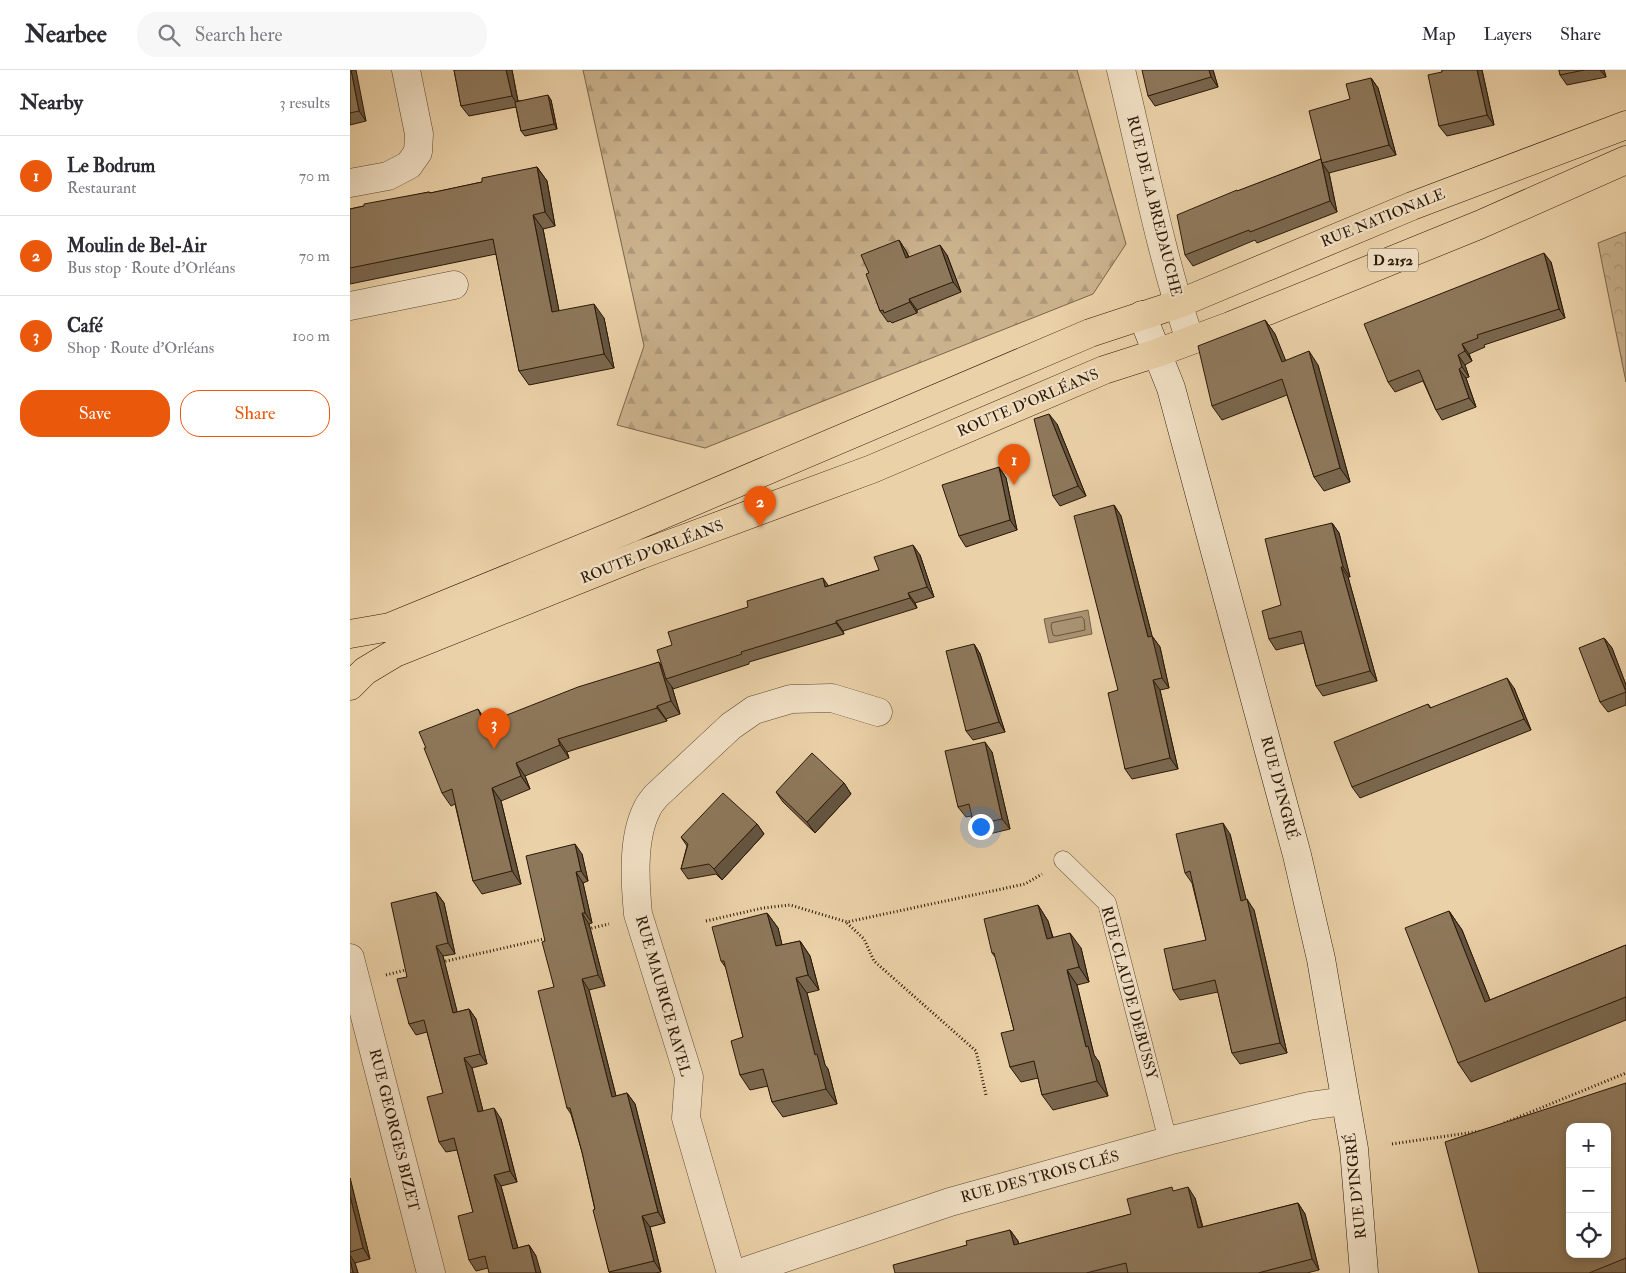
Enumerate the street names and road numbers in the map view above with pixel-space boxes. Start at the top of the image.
street label: RUE DE LA BREDAUCHE [1122,114,1186,299]
street label: RUE NATIONALE [1318,184,1448,252]
road number: D 2152 [1368,248,1418,272]
street label: ROUTE D'ORLÉANS [954,363,1102,441]
street label: ROUTE D'ORLÉANS [577,514,726,588]
street label: RUE D'INGRÉ [1256,734,1304,842]
street label: RUE CLAUDE DEBUSSY [1097,904,1162,1083]
street label: RUE MAURICE RAVEL [631,913,695,1079]
street label: RUE GEORGES BIZET [365,1047,423,1213]
street label: RUE D'INGRÉ [1339,1132,1371,1240]
street label: RUE DES TROIS CLÉS [958,1145,1121,1207]

